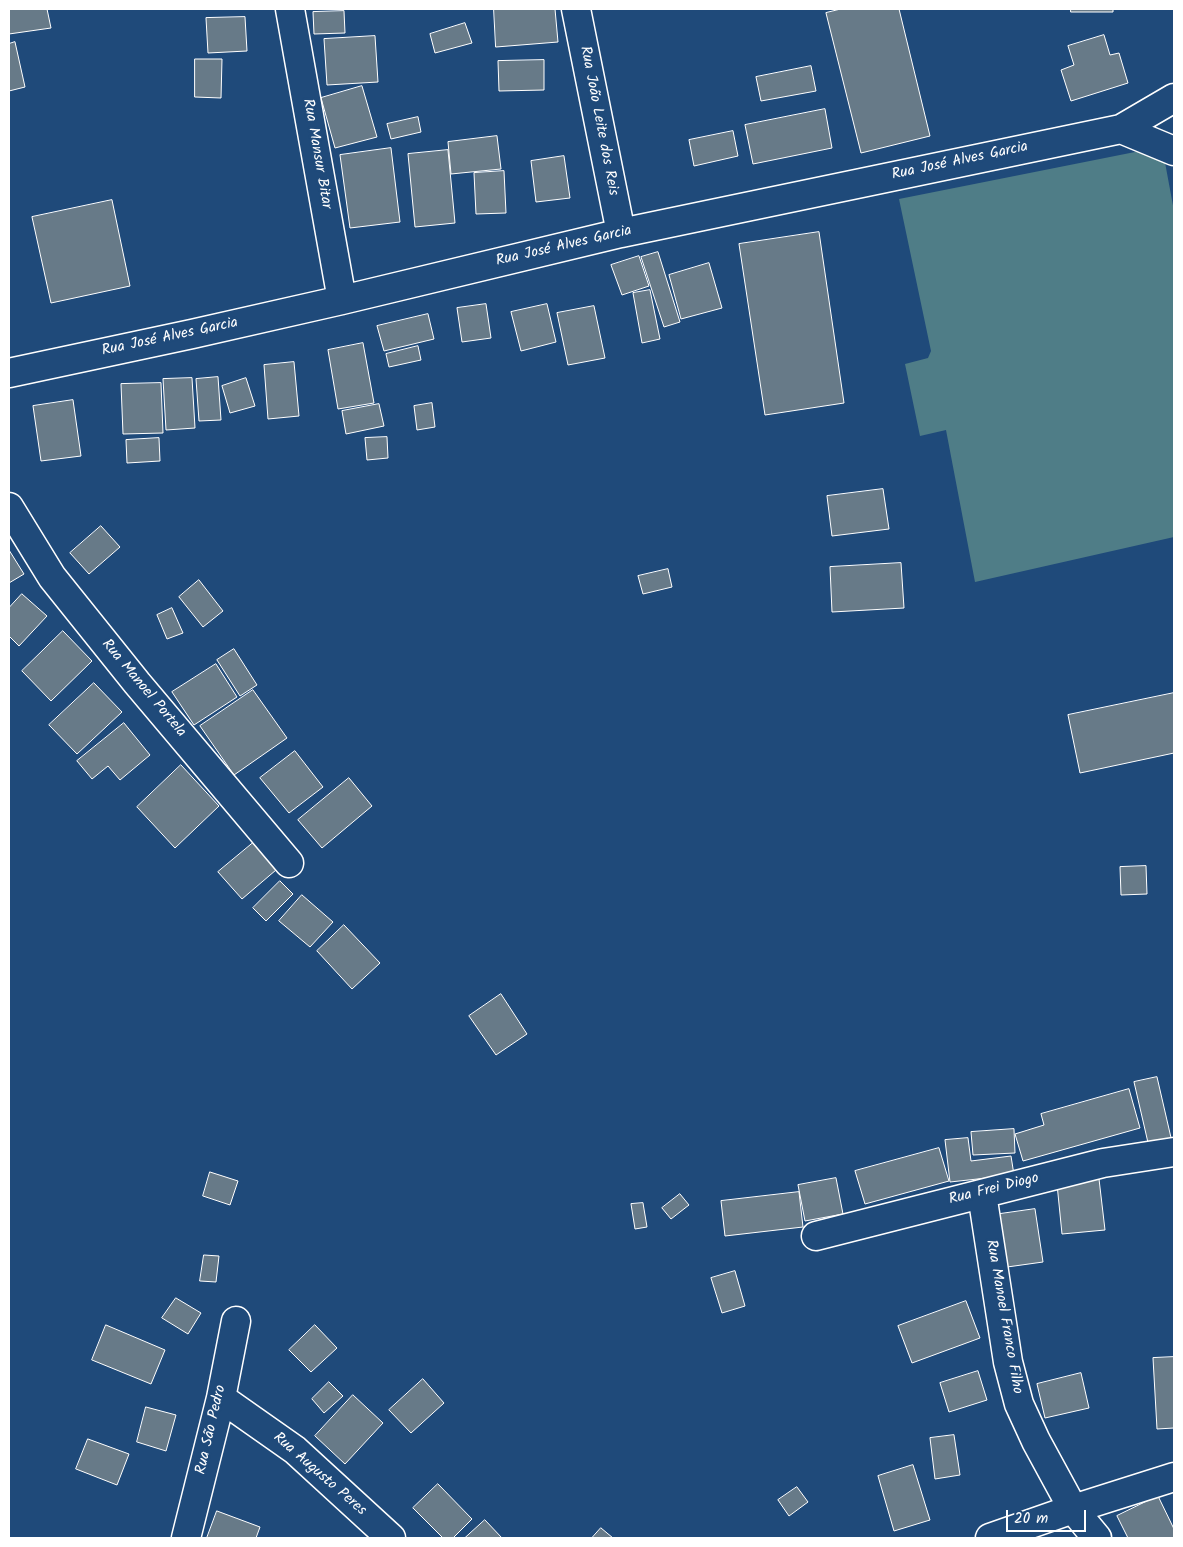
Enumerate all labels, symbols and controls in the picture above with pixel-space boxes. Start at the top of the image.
street label: Rua João Leite dos Reis [575,45,621,197]
street label: Rua Mansur Bitar [297,98,335,210]
street label: Rua José Alves Garcia [890,139,1030,185]
street label: Rua José Alves Garcia [494,223,634,271]
street label: Rua José Alves Garcia [100,315,240,361]
street label: Rua Manoel Portela [97,636,189,742]
street label: Rua Frei Diogo [947,1170,1041,1210]
street label: Rua Manoel Franco Filho [981,1238,1025,1396]
street label: Rua São Pedro [193,1384,231,1476]
street label: Rua Augusto Peres [269,1430,369,1520]
scale bar [1008,1500,1088,1532]
text: 20 m [1014,1507,1048,1531]

